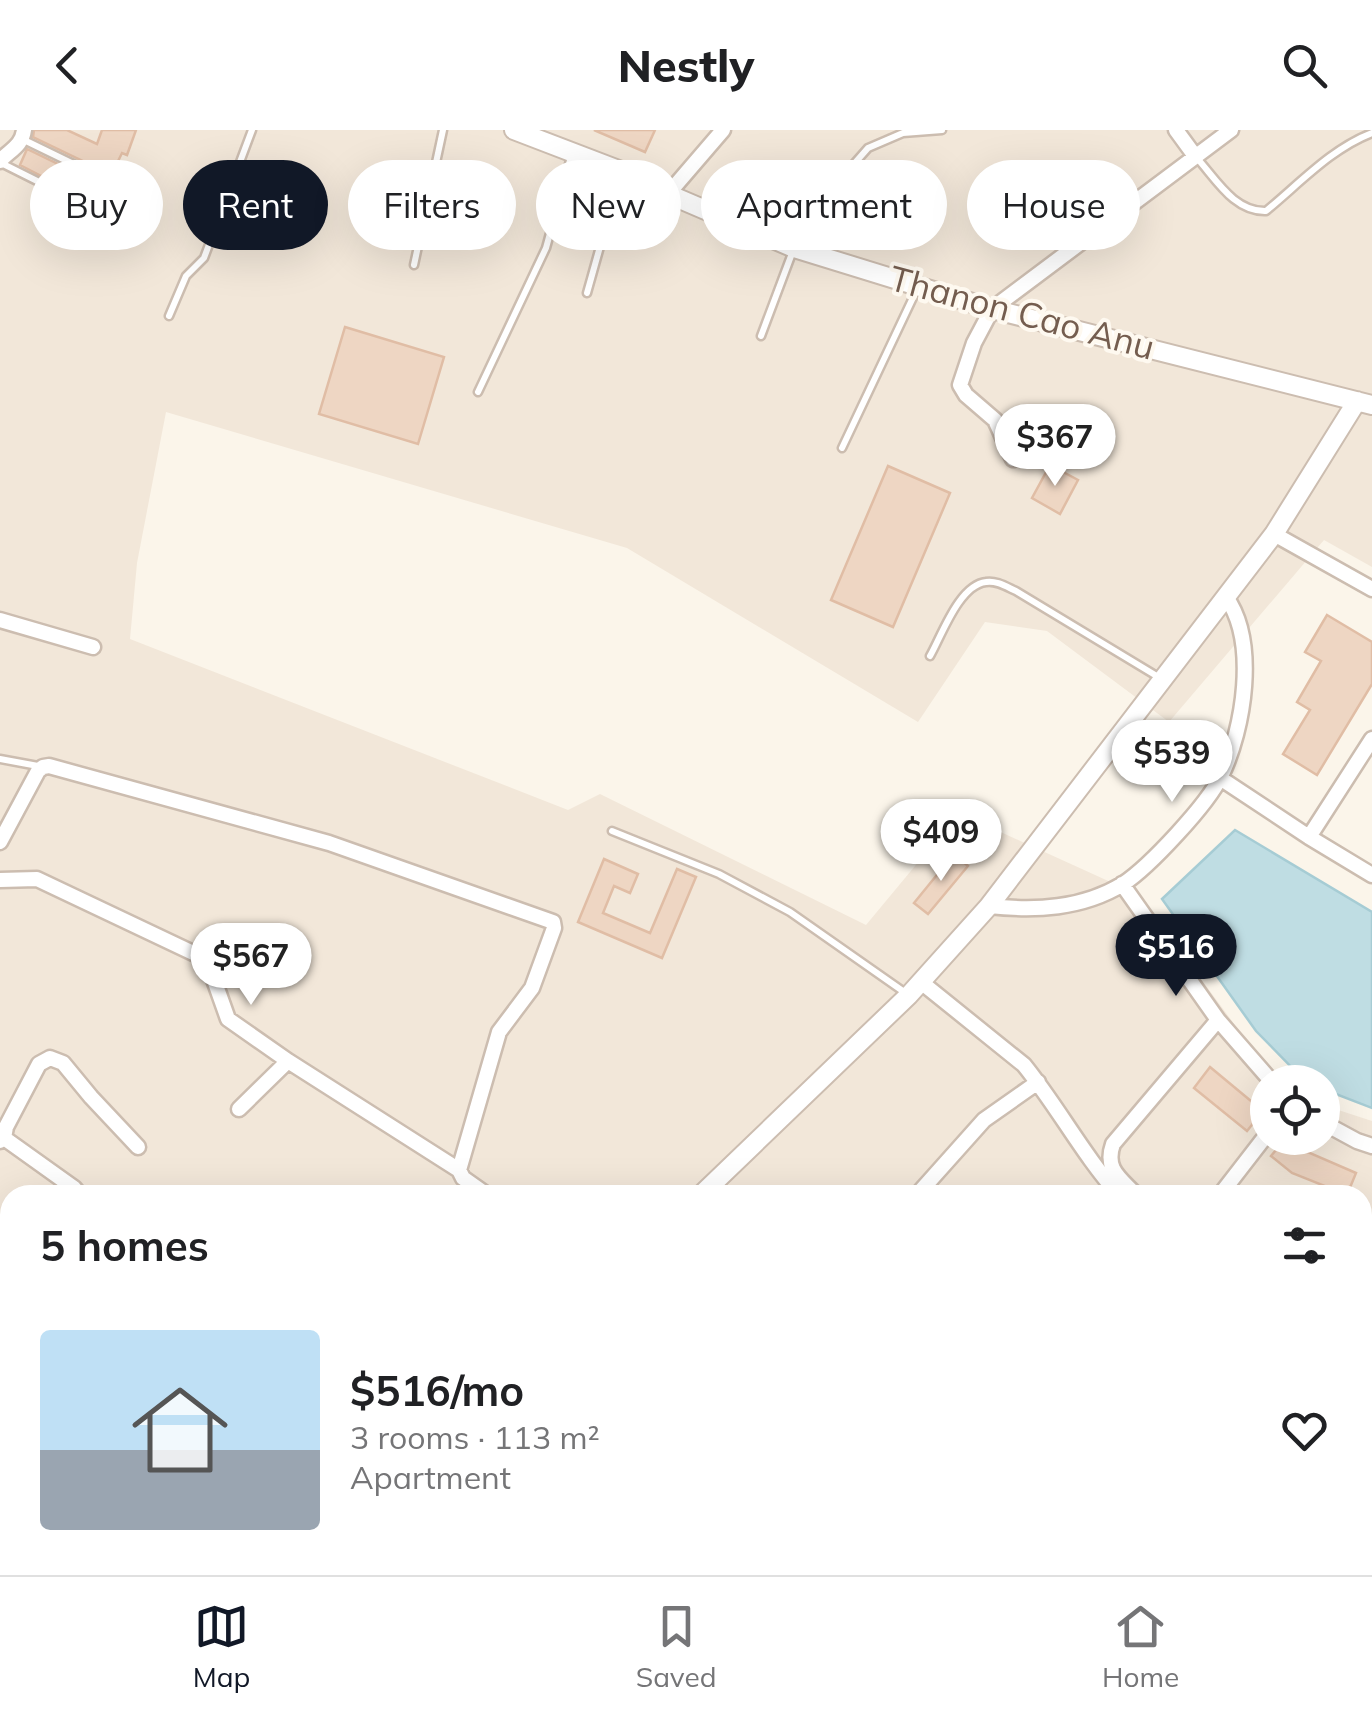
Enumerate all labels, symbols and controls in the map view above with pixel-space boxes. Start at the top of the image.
text: Nestly [618,37,754,93]
icon: back [40,38,95,93]
icon: search [1277,38,1332,93]
chip: Buy [30,160,163,250]
chip: Rent [183,160,328,250]
chip: Filters [348,160,516,250]
chip: New [536,160,681,250]
chip: Apartment [701,160,947,250]
chip: House [967,160,1140,250]
street label: Thanon Cao Anu [885,255,1160,369]
pin: $367 [996,404,1114,489]
text: $367 [1017,416,1093,456]
pin: $539 [1113,720,1231,805]
text: $539 [1134,732,1210,772]
pin: $409 [882,799,1000,884]
text: $409 [903,811,979,851]
pin: $516 [1117,914,1235,999]
pin: $567 [192,923,310,1008]
text: $516 [1138,926,1214,966]
text: $567 [213,935,289,975]
map controls [1250,1065,1340,1155]
button: locate [1250,1065,1340,1155]
icon: filters [1277,1218,1332,1273]
text: 5 homes [40,1219,209,1272]
text: $516/mo [350,1364,524,1417]
icon: home [120,1370,240,1490]
icon: heart [1277,1403,1332,1458]
text: 3 rooms · 113 m² [350,1417,600,1457]
text: Apartment [350,1457,511,1497]
tab: Map [193,1599,250,1694]
tab: Saved [636,1599,717,1694]
tab: Home [1102,1599,1179,1694]

